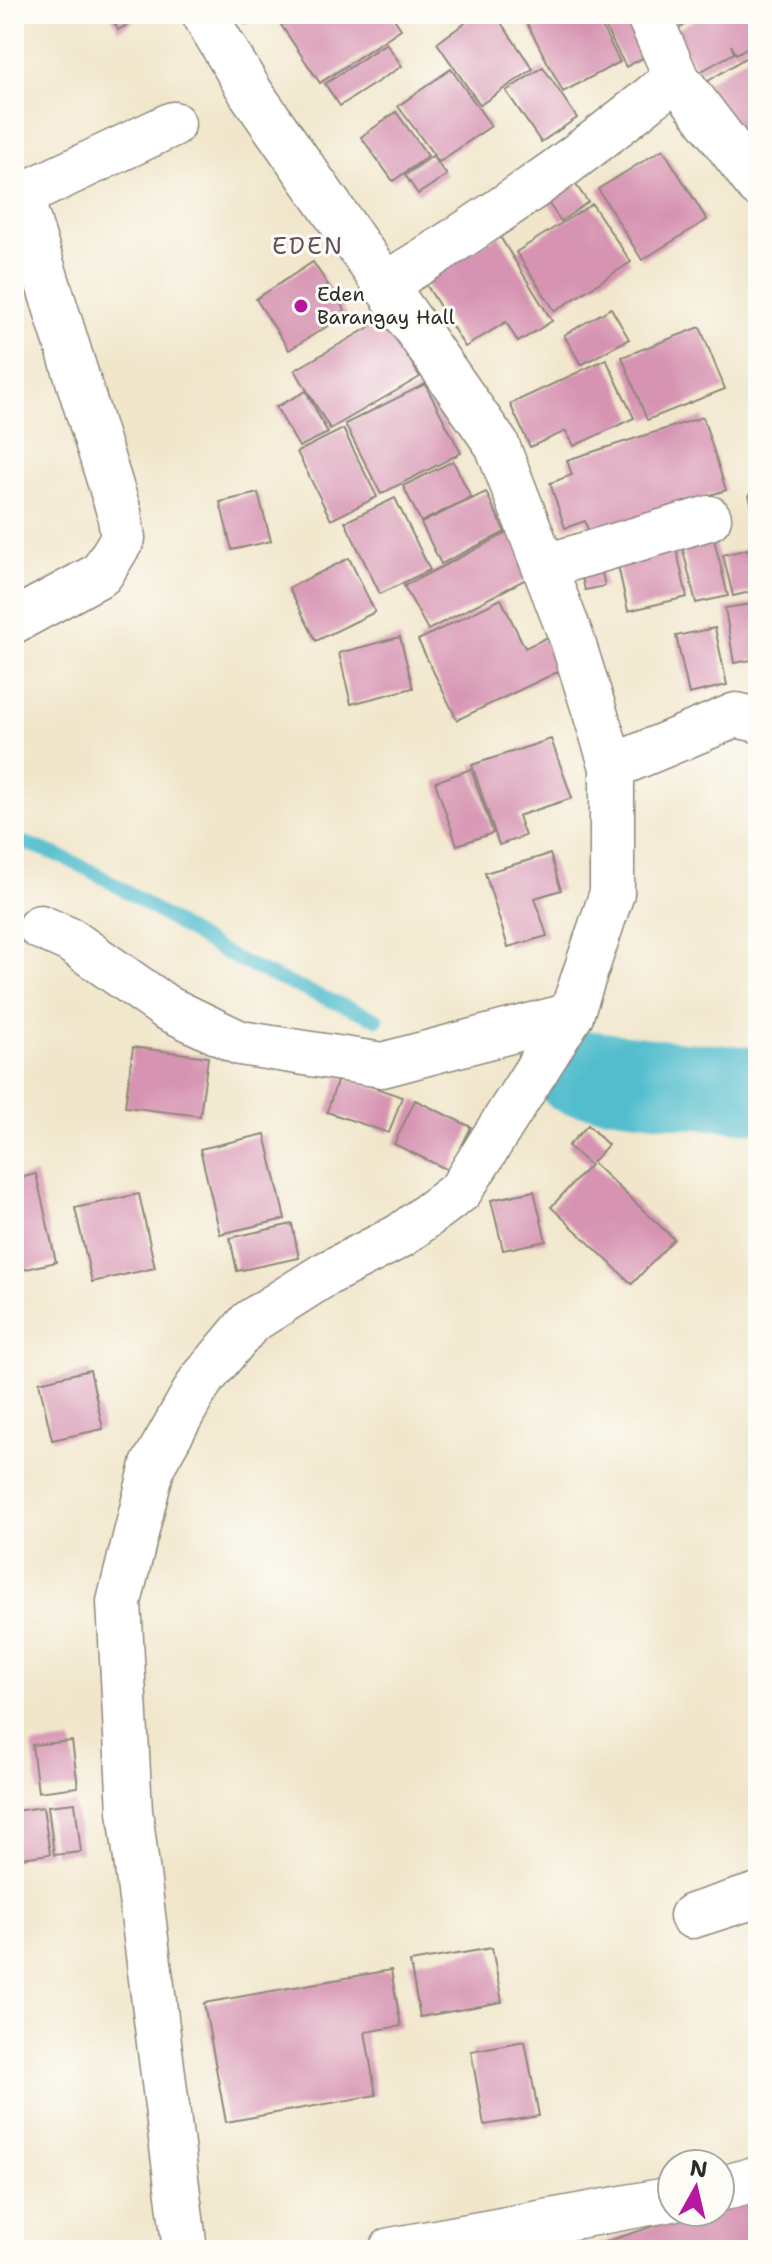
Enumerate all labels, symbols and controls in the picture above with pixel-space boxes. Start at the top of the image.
district label: EDEN [272,230,344,262]
place label: Eden Barangay Hall [317,281,455,330]
marker: Eden Barangay Hall [292,297,310,315]
north arrow [656,2148,736,2228]
text: N [688,2153,709,2184]

